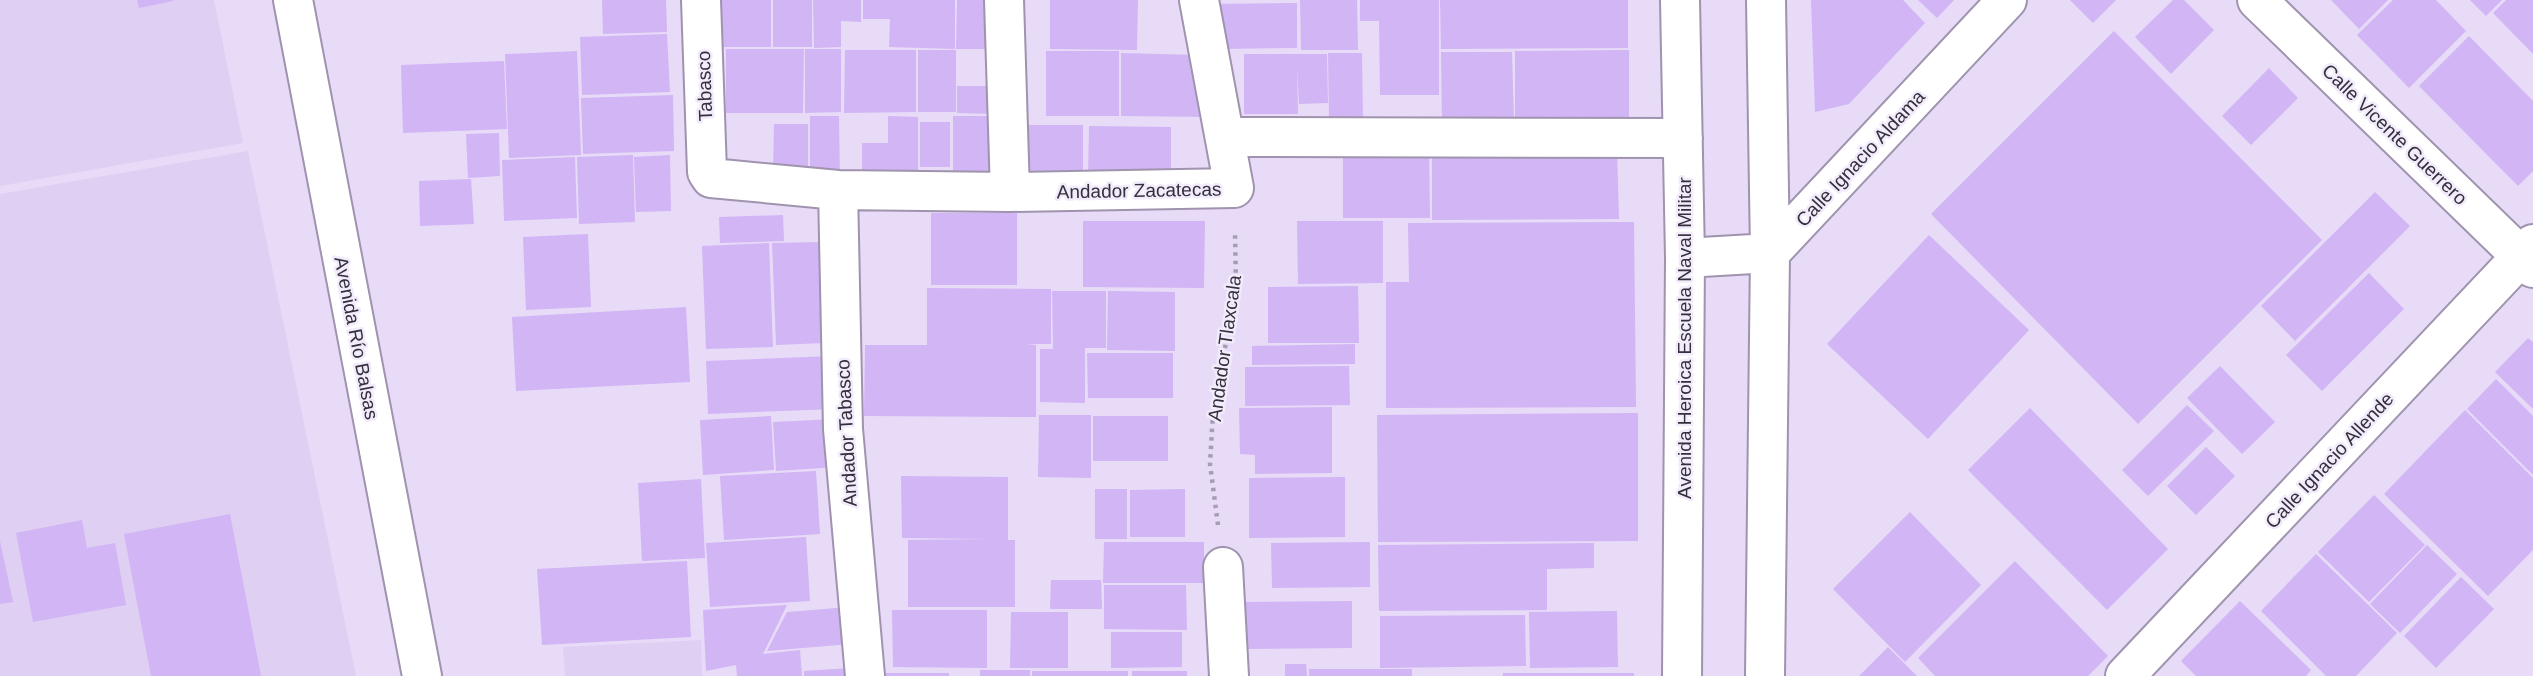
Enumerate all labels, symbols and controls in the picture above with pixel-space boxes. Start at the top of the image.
street label: Tabasco [693,50,716,122]
street label: Calle Vicente Guerrero [2318,60,2471,209]
street label: Calle Ignacio Aldama [1792,86,1929,231]
street label: Avenida Heroica Escuela Naval Militar [1674,176,1695,499]
street label: Andador Zacatecas [1056,179,1222,202]
street label: Avenida Río Balsas [330,255,383,421]
street label: Andador Tlaxcala [1204,273,1245,423]
street label: Andador Tabasco [832,359,861,507]
street label: Calle Ignacio Allende [2261,388,2398,532]

